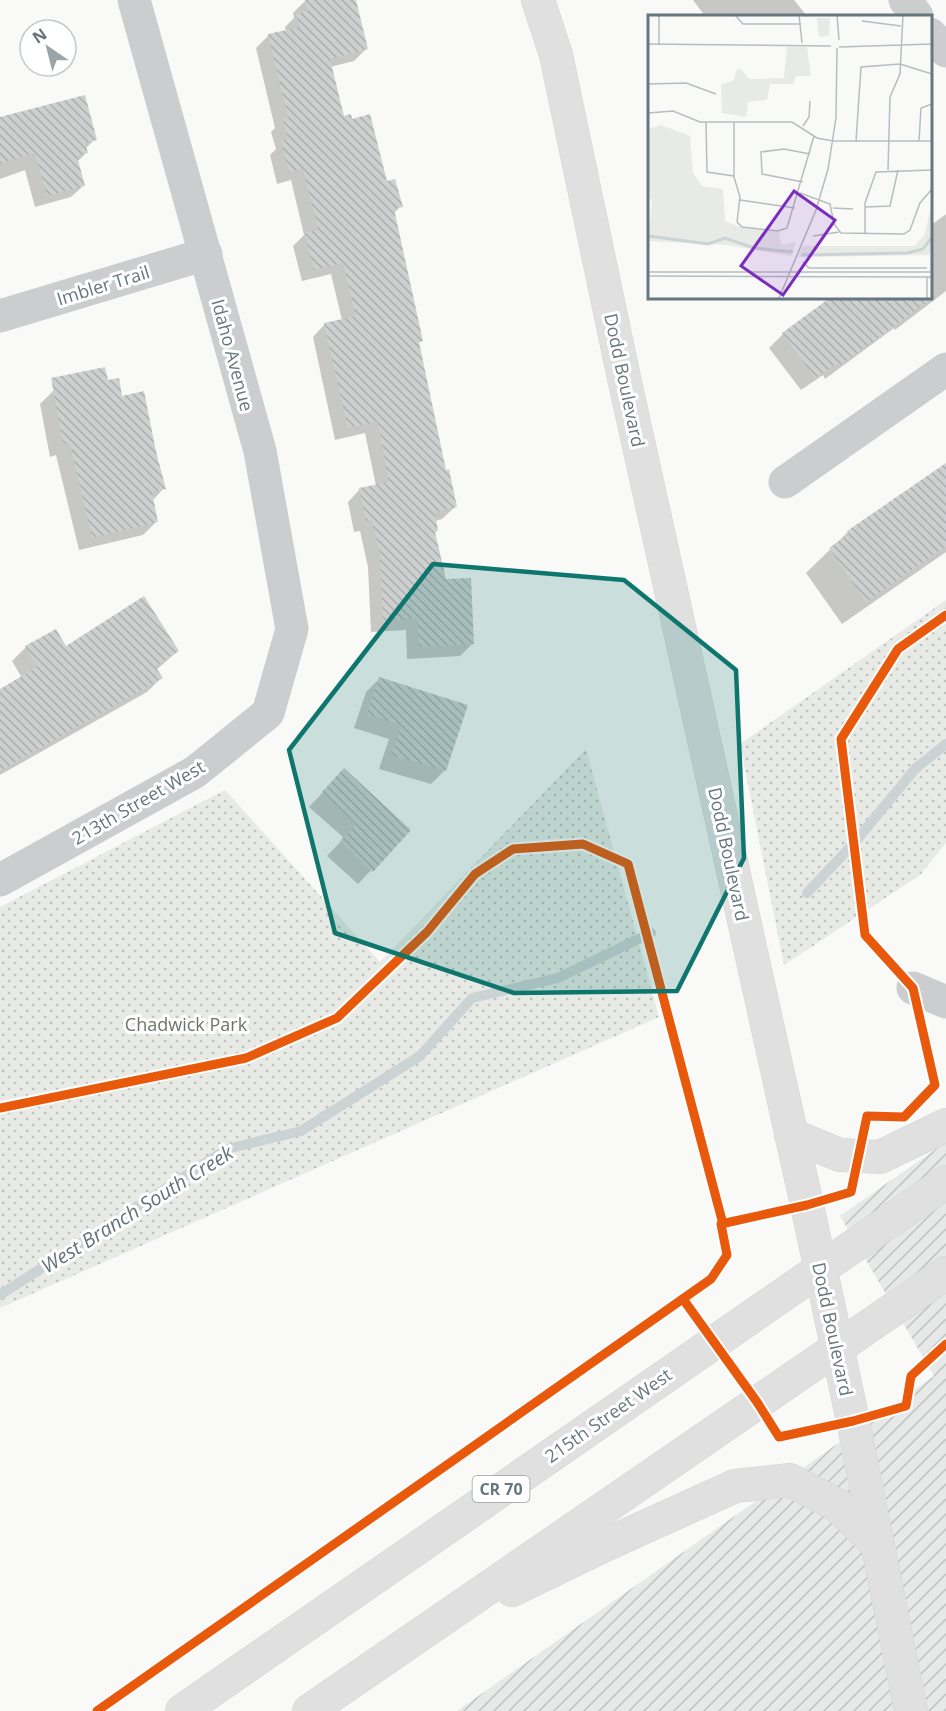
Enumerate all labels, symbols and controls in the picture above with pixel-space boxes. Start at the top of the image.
inset map [648,15,931,298]
north arrow [18,18,78,78]
text: N [28,23,51,48]
street label: Imbler Trail [54,260,152,310]
street label: Idaho Avenue [206,296,260,414]
street label: Dodd Boulevard [599,311,651,449]
street label: 213th Street West [67,754,209,850]
street label: Dodd Boulevard [703,785,755,923]
park label: Chadwick Park [125,1012,248,1036]
water label: West Branch South Creek [36,1138,239,1279]
street label: Dodd Boulevard [807,1260,859,1398]
street label: 215th Street West [540,1362,676,1468]
road number: CR 70 [472,1476,530,1502]

